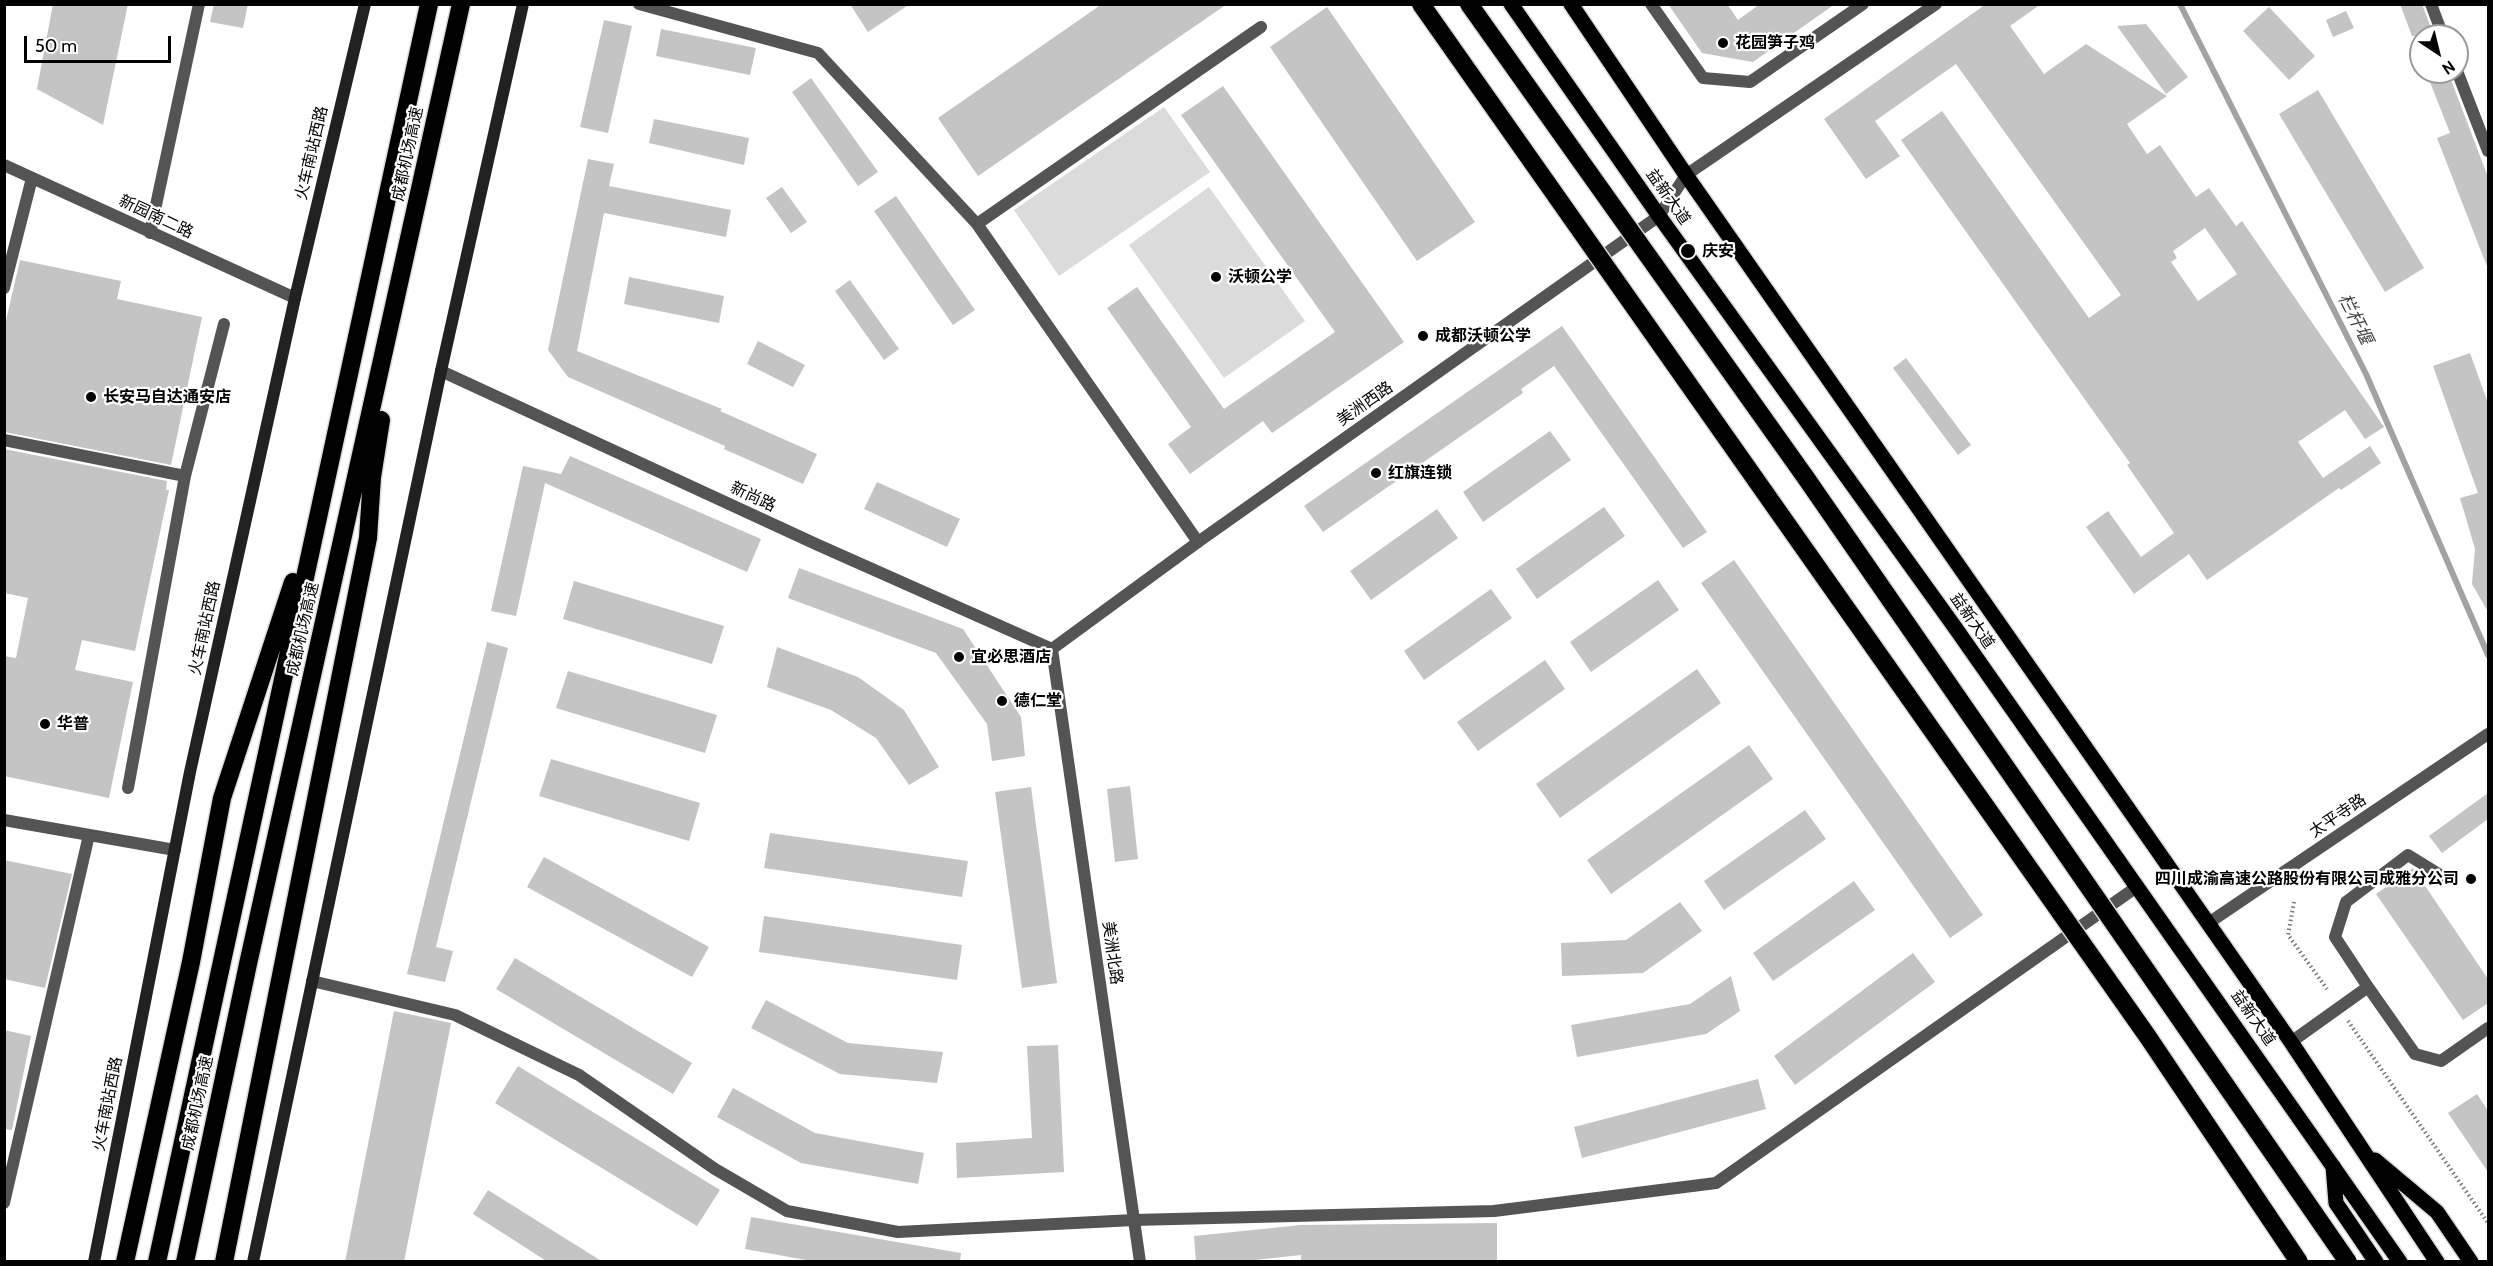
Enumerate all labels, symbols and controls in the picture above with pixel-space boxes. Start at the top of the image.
scale bar [27,24,174,62]
north arrow [2409,24,2469,84]
place label: 花园笋子鸡 [1735,33,1815,53]
text: 50 m [35,35,77,57]
marker: 花园笋子鸡 [1716,36,1730,50]
text: N [2438,56,2459,79]
street label: 火车南站西路 [292,104,332,202]
street label: 成都机场高速 [389,105,427,203]
street label: 益新大道 [1642,165,1694,229]
street label: 新园南二路 [116,191,196,243]
place label: 庆安 [1702,241,1734,261]
marker: 庆安 [1679,242,1697,260]
place label: 沃顿公学 [1228,267,1292,287]
marker: 沃顿公学 [1209,270,1223,284]
water label: 栏杆堰 [2333,290,2377,348]
place label: 成都沃顿公学 [1435,326,1531,346]
marker: 成都沃顿公学 [1416,329,1430,343]
street label: 美洲西路 [1333,378,1397,430]
place label: 长安马自达通安店 [103,387,231,407]
marker: 长安马自达通安店 [84,390,98,404]
place label: 红旗连锁 [1388,463,1452,483]
marker: 红旗连锁 [1369,466,1383,480]
street label: 新尚路 [727,478,779,516]
street label: 火车南站西路 [186,579,224,677]
street label: 成都机场高速 [283,580,323,678]
street label: 益新大道 [1946,589,1998,653]
place label: 宜必思酒店 [971,647,1051,667]
marker: 宜必思酒店 [952,650,966,664]
place label: 德仁堂 [1014,691,1062,711]
marker: 德仁堂 [995,694,1009,708]
place label: 华普 [57,714,89,734]
marker: 华普 [38,717,52,731]
street label: 太平寺路 [2306,790,2370,842]
place label: 四川成渝高速公路股份有限公司成雅分公司 [2155,869,2459,889]
marker: 四川成渝高速公路股份有限公司成雅分公司 [2464,872,2478,886]
street label: 美洲北路 [1098,920,1126,986]
street label: 益新大道 [2227,986,2279,1050]
street label: 成都机场高速 [179,1054,217,1152]
street label: 火车南站西路 [89,1055,127,1153]

